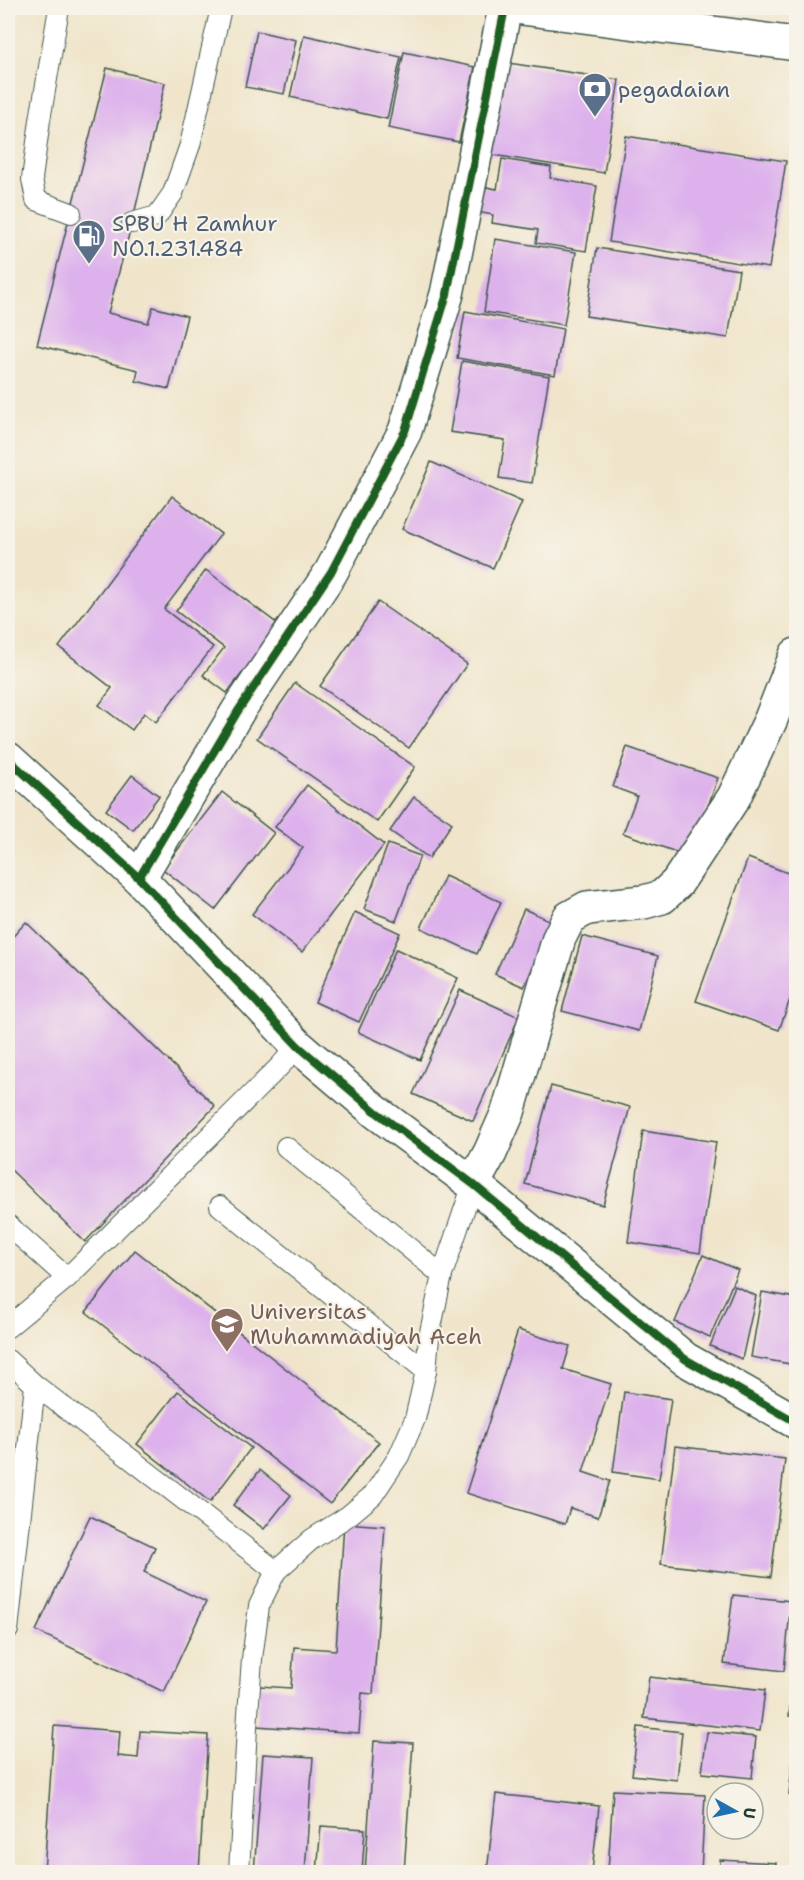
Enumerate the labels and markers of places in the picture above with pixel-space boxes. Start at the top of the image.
bank icon: pegadaian [577,71,613,118]
place label: pegadaian [618,75,730,104]
place label: SPBU H Zamhur NO.1.231.484 [112,209,278,263]
fuel station icon: SPBU H Zamhur NO.1.231.484 [71,218,107,265]
place label: Universitas Muhammadiyah Aceh [250,1297,482,1351]
school or university icon: Universitas Muhammadiyah Aceh [209,1306,245,1353]

